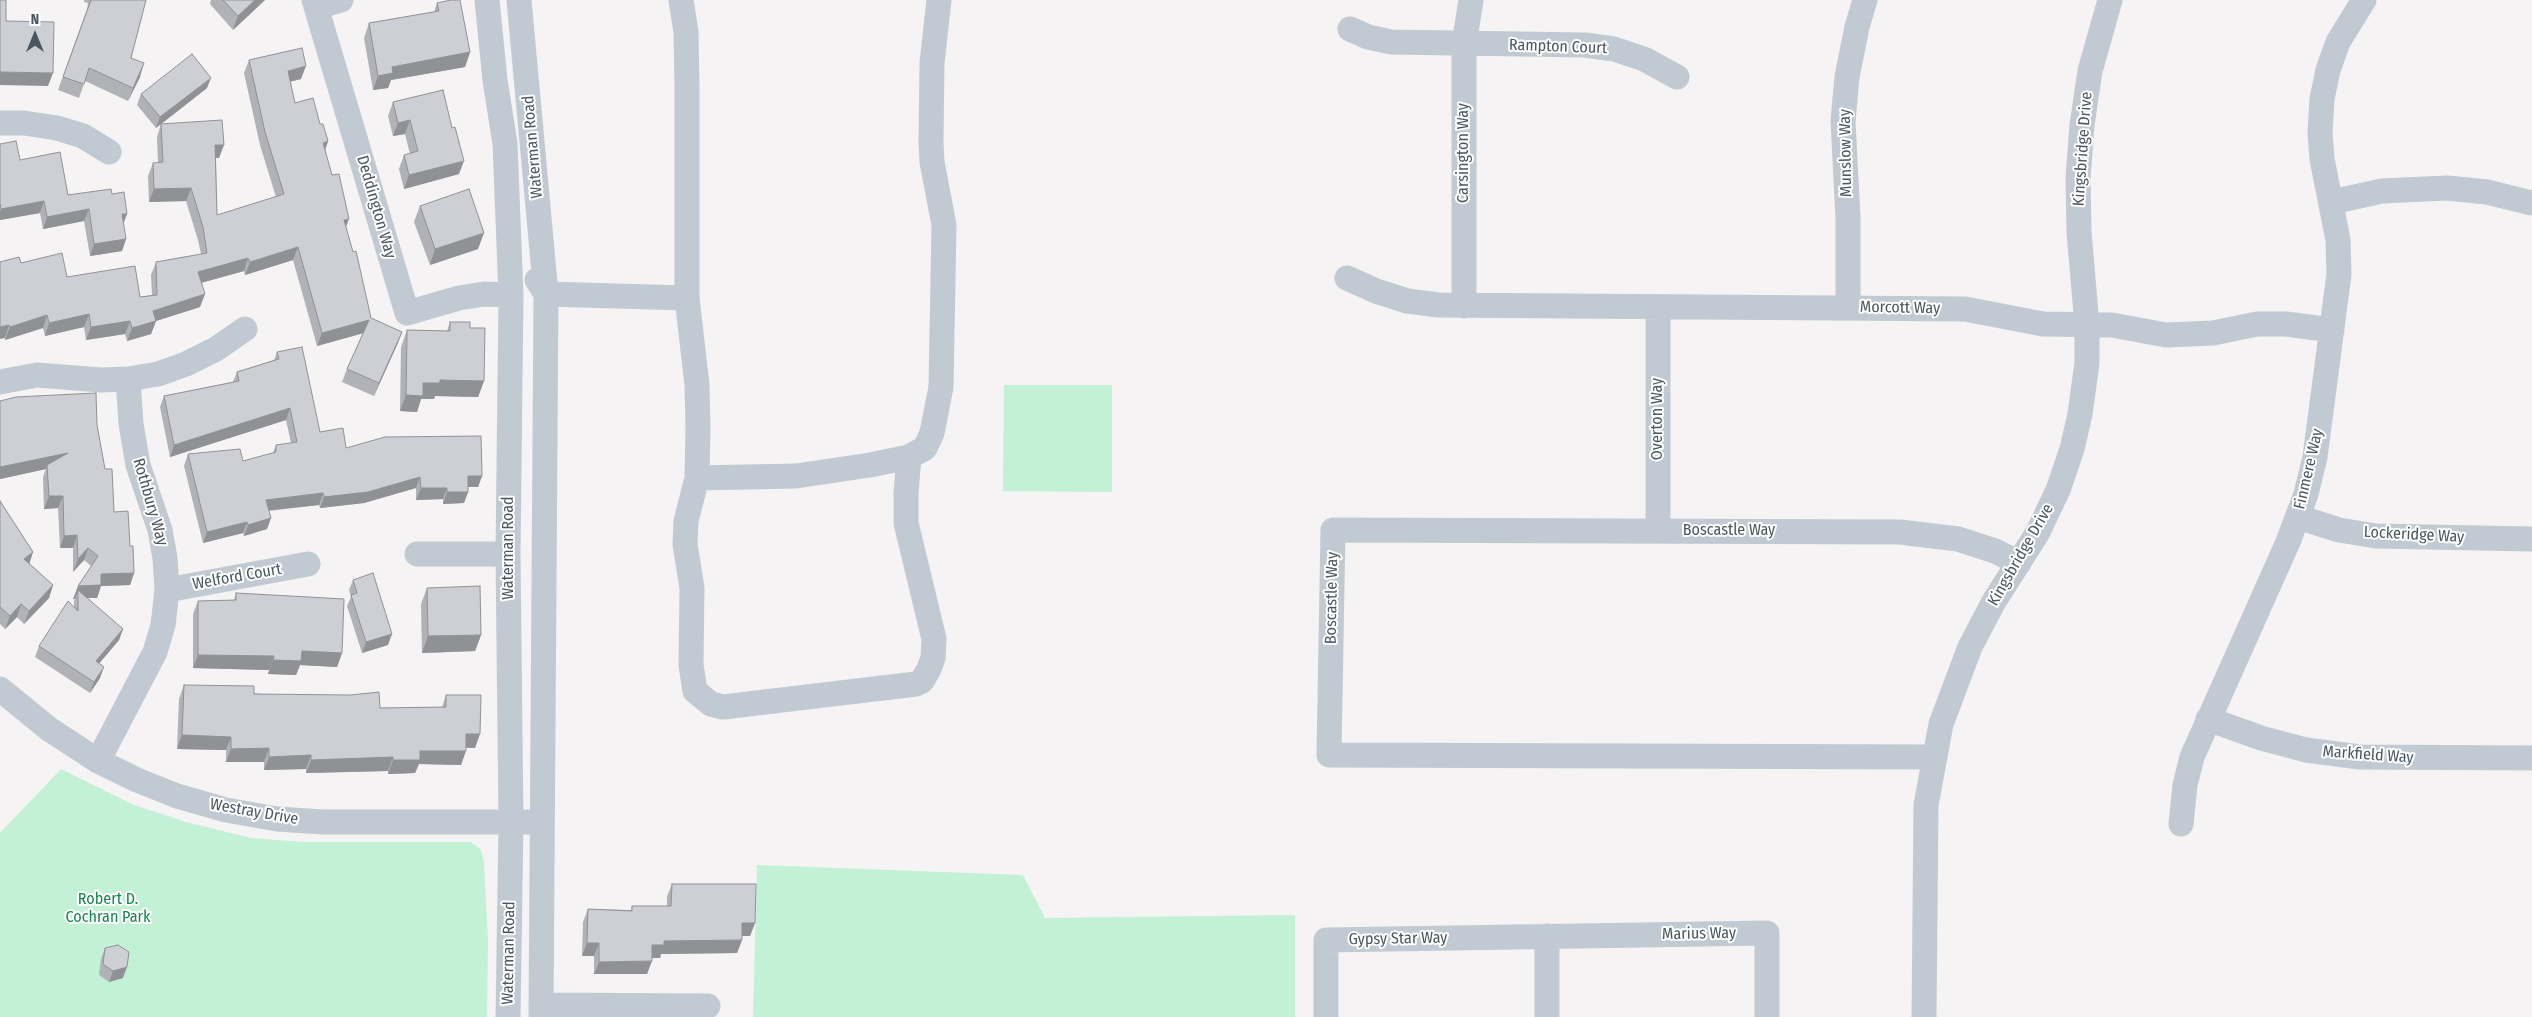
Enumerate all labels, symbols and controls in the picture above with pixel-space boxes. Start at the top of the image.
north arrow [10,10,60,60]
text: N [31,11,39,28]
street label: Rampton Court [1509,36,1607,58]
street label: Kingsbridge Drive [2069,91,2097,207]
street label: Waterman Road [519,95,547,199]
street label: Carsington Way [1454,103,1474,203]
street label: Munslow Way [1836,109,1856,197]
street label: Deddington Way [352,153,400,261]
street label: Morcott Way [1860,298,1940,318]
street label: Overton Way [1648,378,1668,460]
street label: Finmere Way [2290,427,2328,511]
street label: Rothbury Way [128,456,172,548]
street label: Waterman Road [499,496,519,600]
street label: Kingsbridge Drive [1984,501,2058,609]
street label: Boscastle Way [1683,521,1775,541]
street label: Lockeridge Way [2363,523,2465,547]
street label: Boscastle Way [1322,552,1342,644]
street label: Welford Court [191,560,283,594]
street label: Markfield Way [2322,742,2414,768]
street label: Westray Drive [208,795,300,829]
park label: Robert D. Cochran Park [65,890,151,928]
street label: Waterman Road [498,901,520,1005]
street label: Marius Way [1662,924,1736,944]
street label: Gypsy Star Way [1348,929,1448,949]

